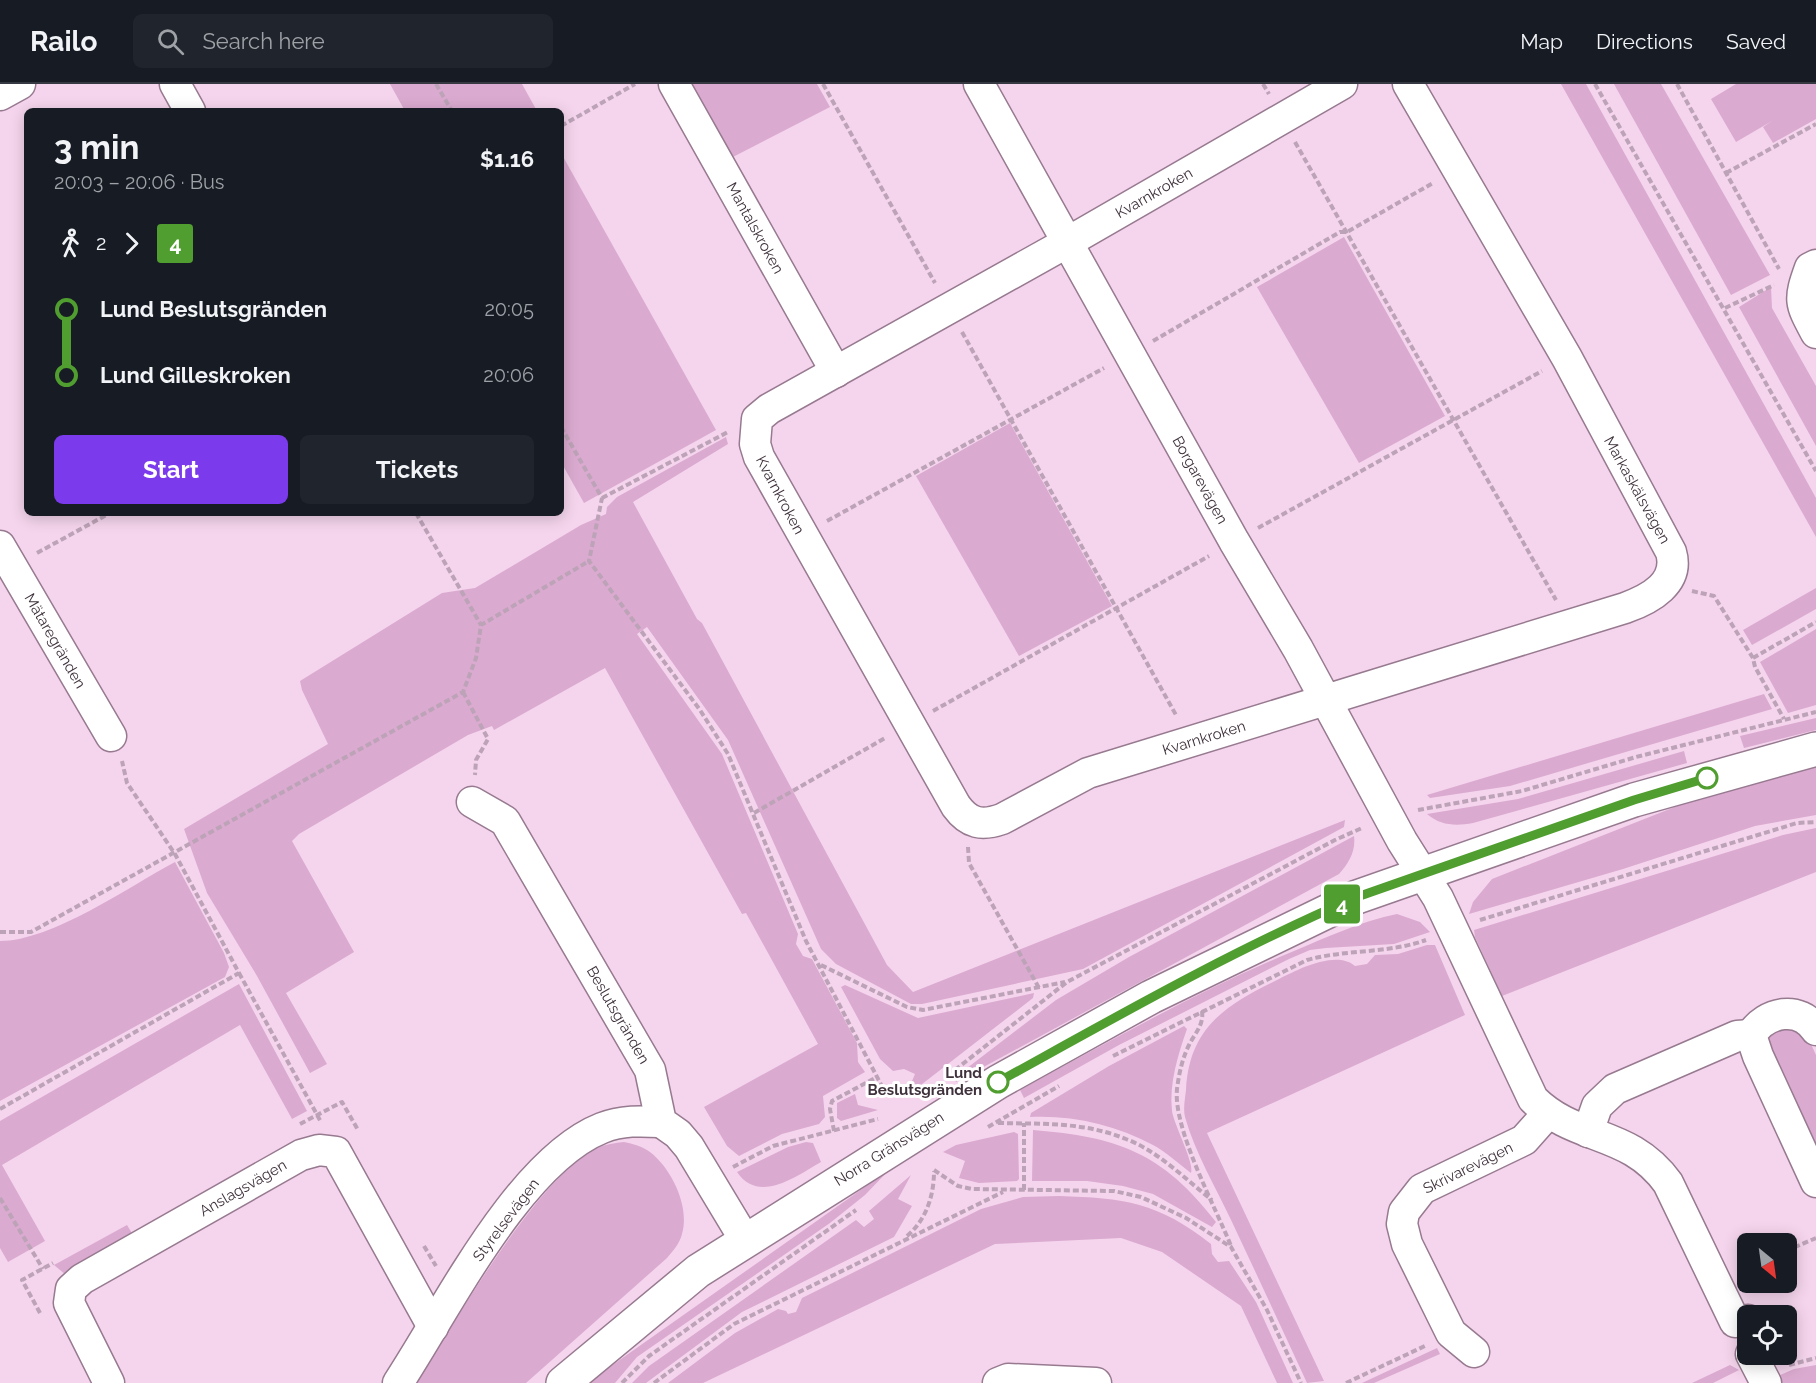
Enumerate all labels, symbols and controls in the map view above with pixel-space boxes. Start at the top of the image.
search box [133,14,553,68]
text: Railo [30,25,97,58]
icon: search [154,25,187,58]
text: Search here [202,28,325,54]
text: Map [1520,29,1563,54]
text: Directions [1596,29,1693,54]
text: Saved [1726,29,1786,54]
text: 3 min [54,128,139,167]
text: $1.16 [480,146,534,172]
street label: Kvarnkroken [1112,164,1196,222]
text: 20:03 – 20:06 · Bus [54,170,225,194]
street label: Mantalskroken [723,179,787,277]
icon: walk [54,227,87,260]
icon: forward [115,227,148,260]
text: 2 [96,231,106,255]
text: 4 [169,231,181,256]
text: Lund Beslutsgränden [100,296,327,322]
text: 20:05 [484,297,534,321]
text: Lund Gilleskroken [100,362,291,388]
text: 20:06 [483,363,534,387]
street label: Borgarevägen [1168,433,1232,527]
street label: Markaskälsvägen [1600,433,1674,547]
button: Start [54,435,288,504]
button: Tickets [300,435,534,504]
street label: Kvarnkroken [752,453,808,537]
street label: Mätaregränden [21,590,89,692]
street label: Kvarnkroken [1160,717,1248,759]
unlabelled marker [1696,767,1718,789]
line badge: 4 [1322,884,1362,924]
text: 4 [1336,892,1348,917]
street label: Beslutsgränden [583,963,653,1067]
place label: Lund Beslutsgränden [868,1064,982,1099]
marker: Lund Beslutsgränden [987,1071,1009,1093]
street label: Norra Gränsvägen [831,1108,947,1190]
street label: Skrivarevägen [1420,1138,1516,1198]
street label: Anslagsvägen [196,1156,290,1220]
street label: Styrelsevägen [469,1175,543,1265]
north arrow [1737,1233,1797,1293]
map controls [1737,1233,1797,1365]
button: locate [1737,1305,1797,1365]

